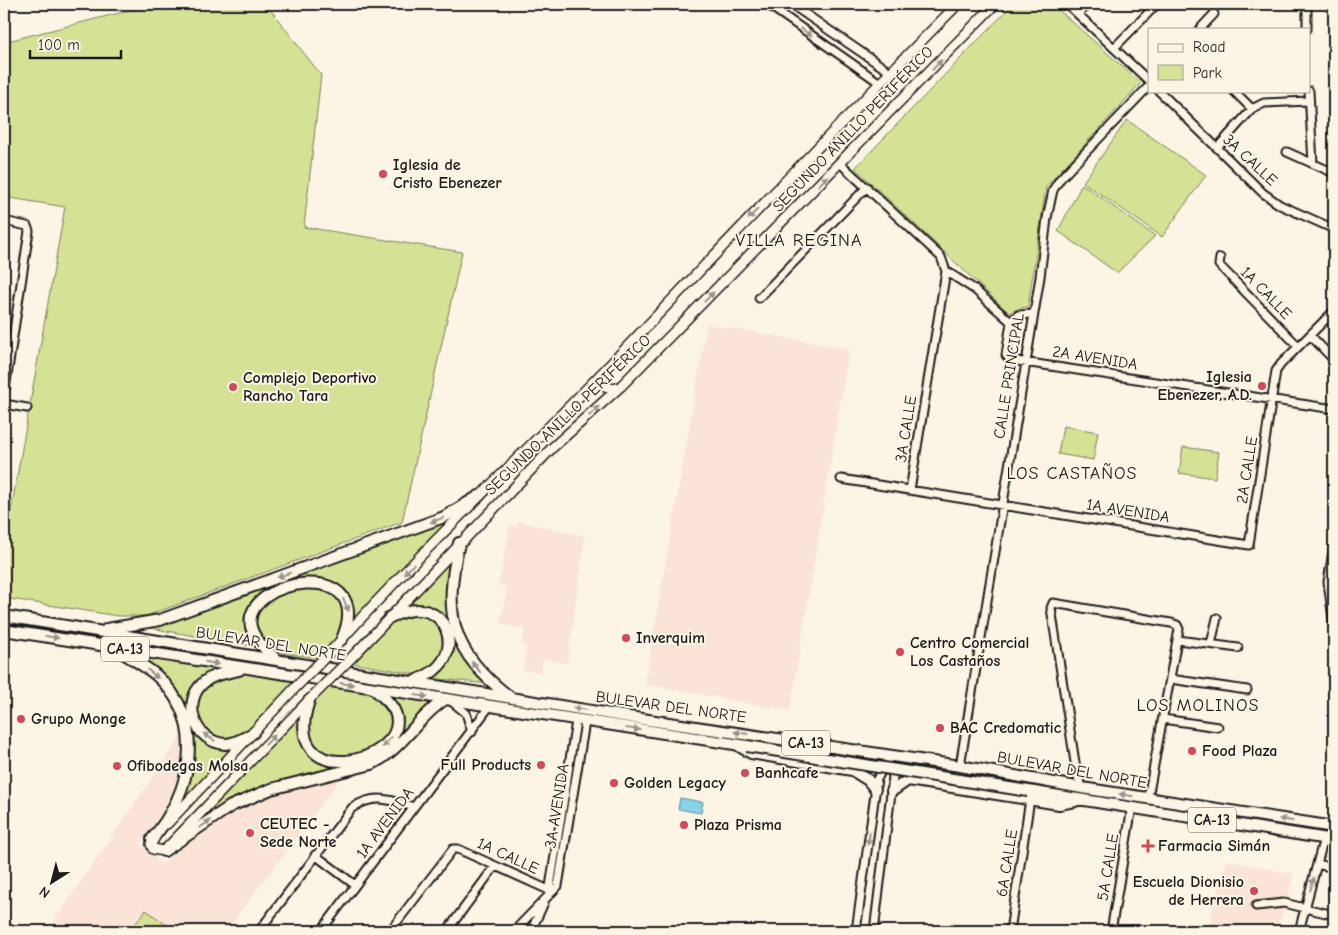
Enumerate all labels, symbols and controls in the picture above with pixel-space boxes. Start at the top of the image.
one-way arrow [800,27,813,37]
scale bar [30,28,121,60]
legend [1148,28,1310,92]
text: 100 m [38,36,80,54]
text: Road [1193,38,1225,56]
street label: SEGUNDO ANILLO PERIFÉRICO [768,42,937,215]
one-way arrow [930,59,942,71]
text: Park [1193,64,1222,82]
street label: 3A CALLE [1219,130,1281,190]
place label: Iglesia de Cristo Ebenezer [393,156,502,192]
marker: Iglesia de Cristo Ebenezer [377,168,389,180]
one-way arrow [817,175,829,187]
one-way arrow [747,208,759,220]
district label: VILLA REGINA [736,230,862,251]
street label: 1A CALLE [1237,263,1296,323]
one-way arrow [703,291,715,303]
street label: CALLE PRINCIPAL [990,312,1028,440]
street label: SEGUNDO ANILLO PERIFÉRICO [481,330,654,499]
street label: 2A AVENIDA [1051,342,1139,374]
place label: Iglesia Ebenezer, A.D. [1158,368,1252,404]
place label: Complejo Deportivo Rancho Tara [243,369,377,405]
marker: Iglesia Ebenezer, A.D. [1256,380,1268,392]
marker: Complejo Deportivo Rancho Tara [227,381,239,393]
street label: 3A CALLE [892,394,920,464]
one-way arrow [587,405,599,417]
street label: 2A CALLE [1233,435,1261,505]
district label: LOS CASTAÑOS [1006,463,1138,484]
street label: 1A AVENIDA [1085,496,1171,526]
one-way arrow [429,517,444,524]
one-way arrow [403,563,415,575]
one-way arrow [276,571,291,579]
one-way arrow [342,597,351,612]
street label: BULEVAR DEL NORTE [195,623,348,665]
place label: Inverquim [636,629,705,647]
marker: Inverquim [620,632,632,644]
one-way arrow [44,634,60,642]
place label: Centro Comercial Los Castaños [910,634,1029,670]
road number: CA-13 [101,636,149,662]
marker: Centro Comercial Los Castaños [894,646,906,658]
one-way arrow [205,659,221,667]
one-way arrow [471,660,482,673]
one-way arrow [147,669,160,680]
one-way arrow [340,681,356,689]
street label: BULEVAR DEL NORTE [595,688,748,727]
one-way arrow [413,692,429,700]
district label: LOS MOLINOS [1137,695,1259,716]
one-way arrow [571,705,587,713]
place label: Grupo Monge [31,710,126,728]
marker: Grupo Monge [15,713,27,725]
place label: BAC Credomatic [950,719,1062,737]
marker: BAC Credomatic [934,722,946,734]
one-way arrow [626,726,642,734]
one-way arrow [732,728,748,736]
road number: CA-13 [782,730,830,756]
one-way arrow [202,732,215,742]
one-way arrow [264,734,276,746]
one-way arrow [381,736,393,748]
place label: Food Plaza [1202,742,1277,760]
marker: Food Plaza [1186,745,1198,757]
street label: BULEVAR DEL NORTE [996,748,1149,792]
place label: Full Products [441,756,531,774]
place label: Ofibodegas Molsa [127,757,248,775]
marker: Full Products [535,759,547,771]
marker: Ofibodegas Molsa [111,760,123,772]
street label: 3A AVENIDA [541,762,573,850]
place label: Banhcafe [755,764,819,782]
marker: Banhcafe [739,767,751,779]
place label: Golden Legacy [624,774,726,792]
marker: Golden Legacy [608,777,620,789]
street label: 1A AVENIDA [353,784,417,862]
one-way arrow [1117,791,1133,799]
road number: CA-13 [1188,808,1236,832]
place label: CEUTEC - Sede Norte [260,815,337,851]
place label: Plaza Prisma [694,816,782,834]
one-way arrow [1278,816,1294,824]
one-way arrow [198,819,211,829]
marker: Plaza Prisma [678,819,690,831]
marker: CEUTEC - Sede Norte [244,827,256,839]
street label: 6A CALLE [993,828,1021,898]
one-way arrow [865,830,873,846]
street label: 5A CALLE [1094,832,1122,902]
street label: 1A CALLE [474,834,542,878]
place label: Farmacia Simán [1158,837,1270,855]
marker: Farmacia Simán [1142,840,1154,852]
north arrow [28,858,78,908]
place label: Escuela Dionisio de Herrera [1133,873,1244,909]
one-way arrow [1308,877,1316,892]
text: N [36,883,53,902]
marker: Escuela Dionisio de Herrera [1248,885,1260,897]

